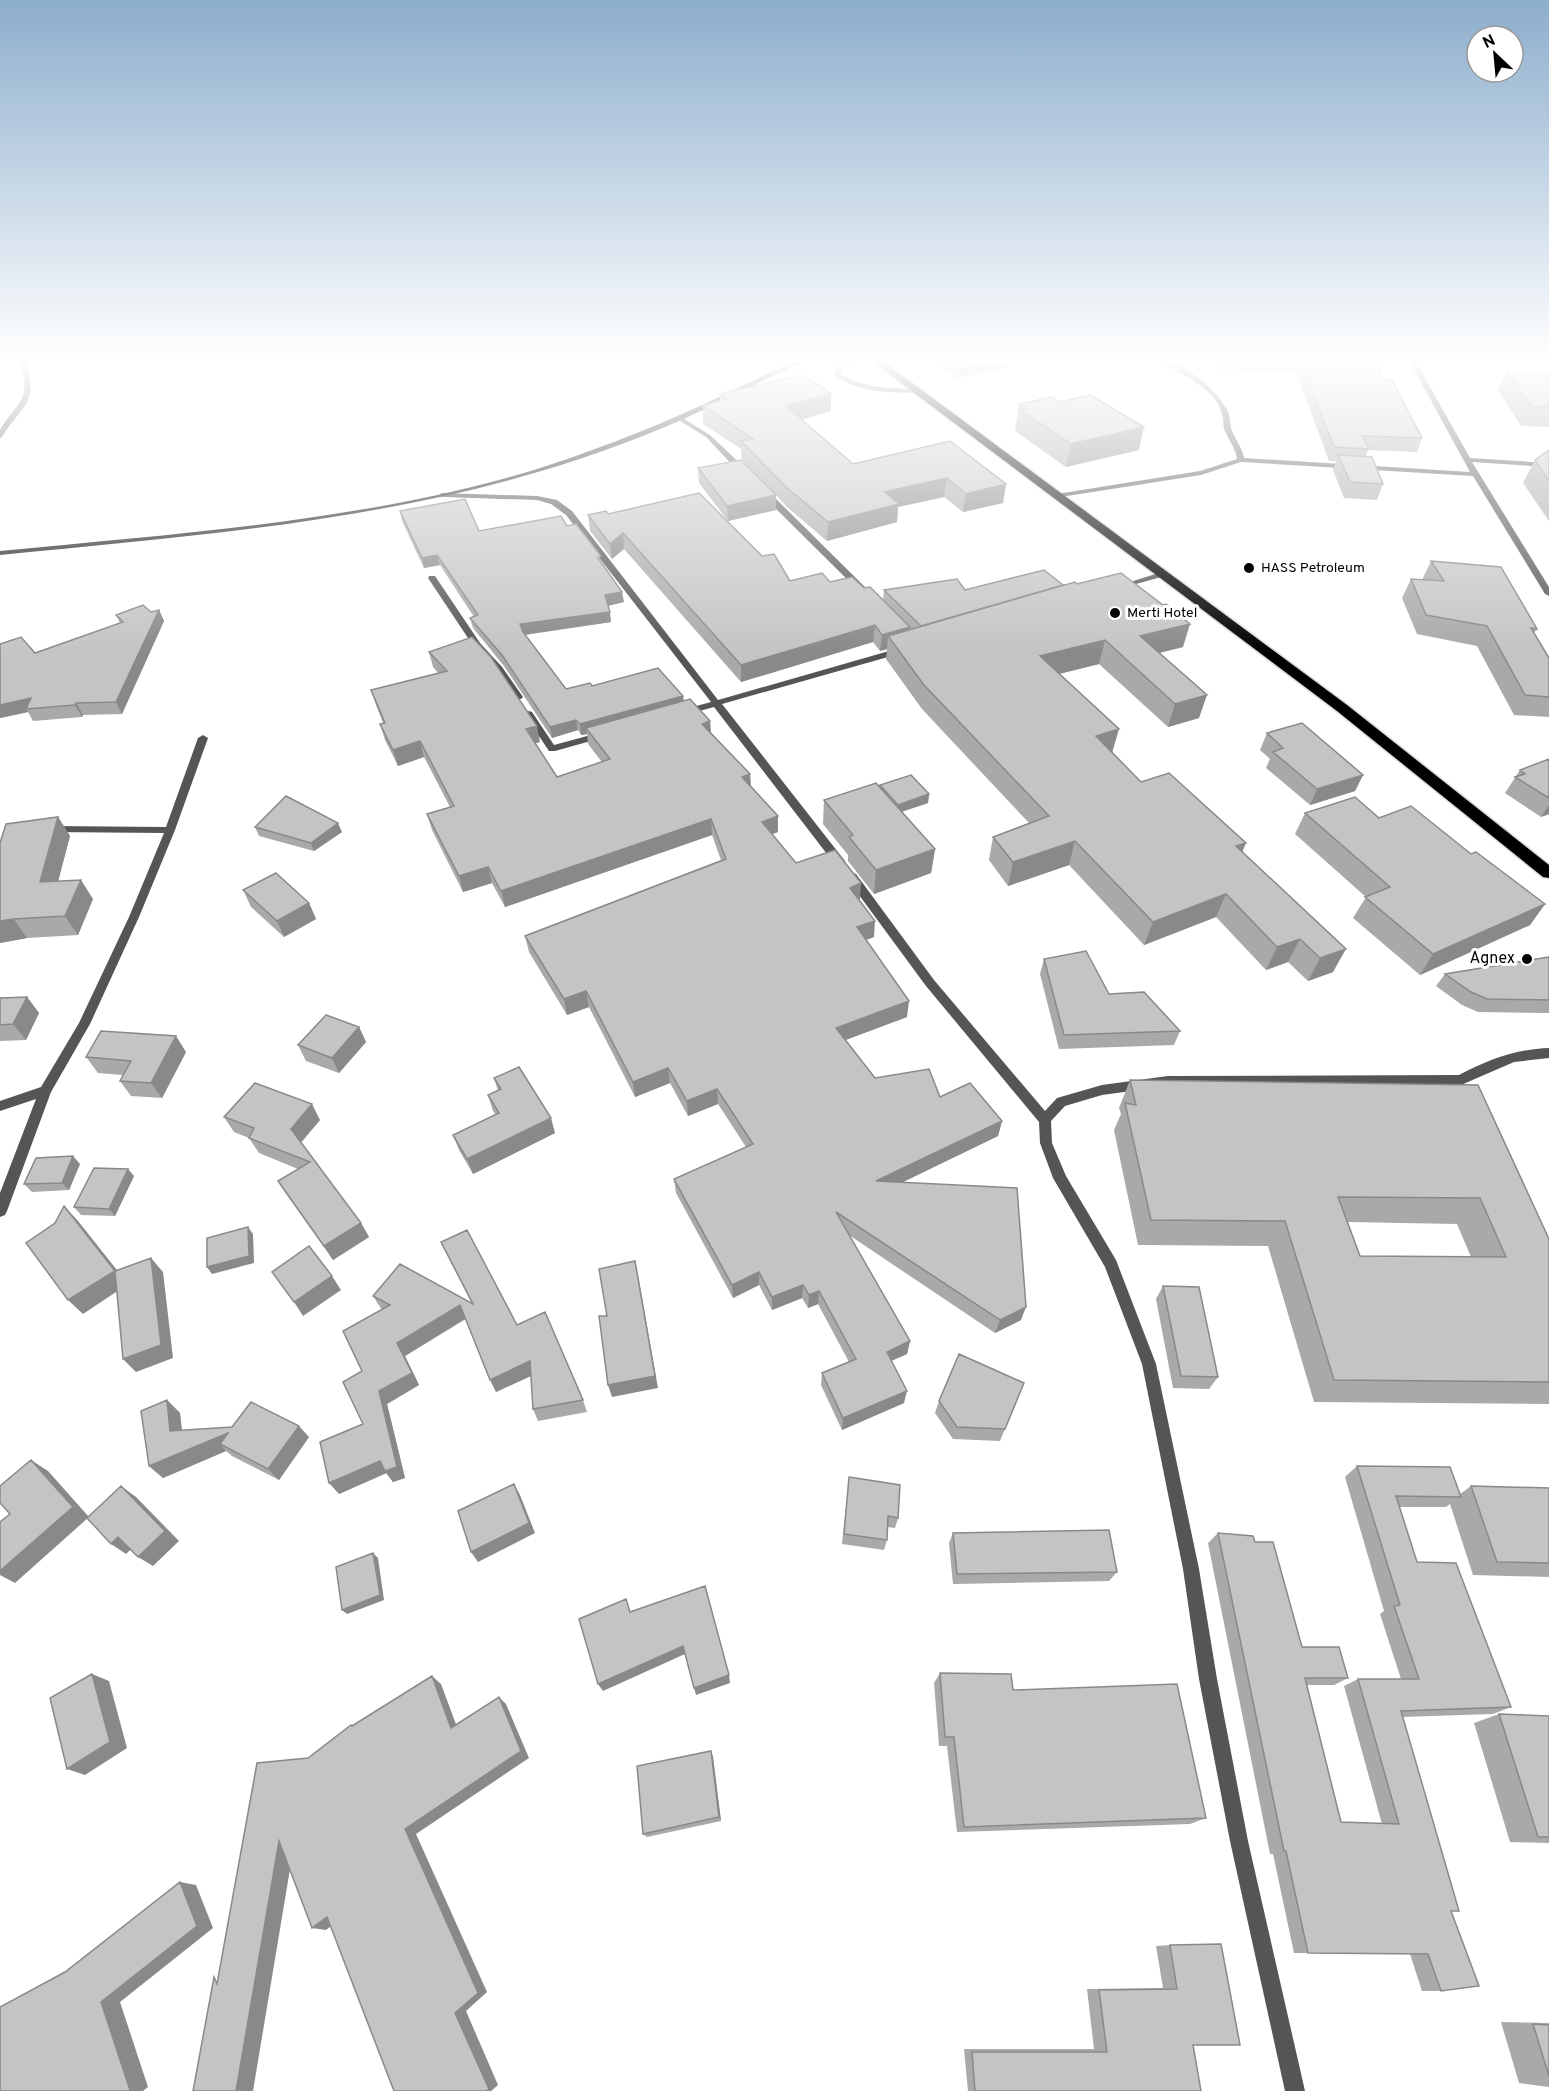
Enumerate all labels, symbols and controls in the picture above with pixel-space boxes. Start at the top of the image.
north arrow [1465,24,1525,84]
text: N [1480,31,1499,54]
place label: HASS Petroleum [1261,560,1365,577]
marker: HASS Petroleum [1242,561,1256,575]
place label: Merti Hotel [1127,605,1197,622]
marker: Merti Hotel [1108,606,1122,620]
place label: Agnex [1470,949,1515,969]
marker: Agnex [1520,952,1534,966]

